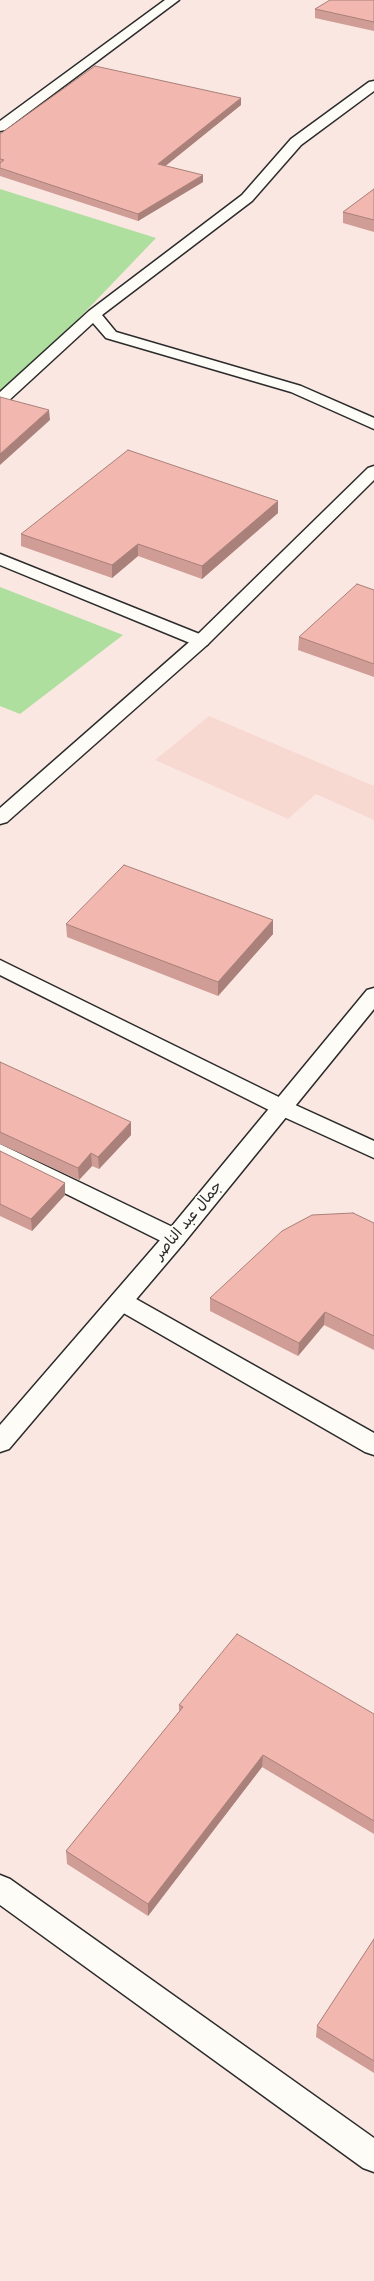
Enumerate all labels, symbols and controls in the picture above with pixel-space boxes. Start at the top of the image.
street label: جمال عبد الناصر [151,1178,227,1264]

